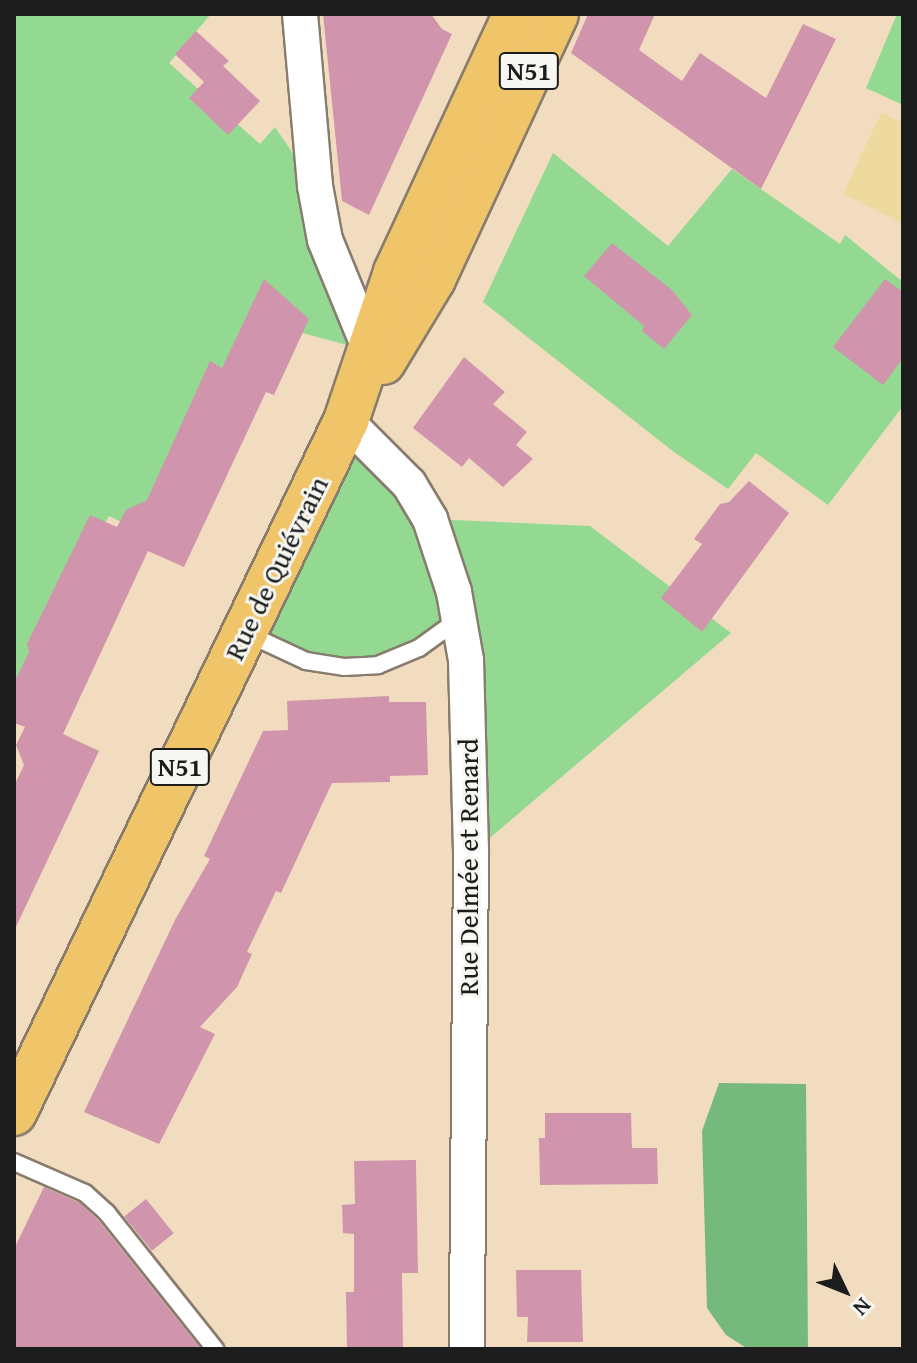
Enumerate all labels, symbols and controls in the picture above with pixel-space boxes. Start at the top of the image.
road number: N51 [497,49,561,93]
street label: Rue de Quiévrain [217,471,335,665]
street label: Rue Delmée et Renard [451,738,485,996]
road number: N51 [148,745,212,789]
north arrow [805,1251,885,1331]
text: N [846,1291,879,1324]

